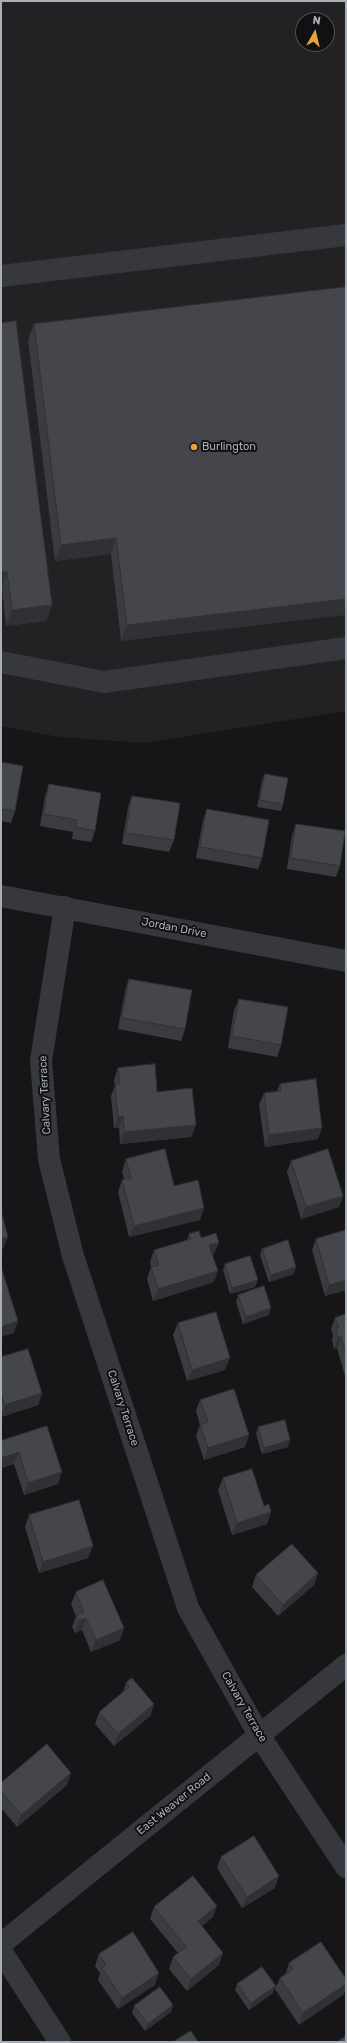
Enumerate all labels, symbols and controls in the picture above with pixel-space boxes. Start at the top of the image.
north arrow [295,12,335,52]
text: N [312,14,321,28]
place label: Burlington [202,440,256,454]
marker: Burlington [189,442,199,452]
street label: Jordan Drive [140,915,208,941]
street label: Calvary Terrace [36,1055,54,1135]
street label: Calvary Terrace [105,1368,141,1448]
street label: Calvary Terrace [219,1669,269,1745]
street label: East Weaver Road [134,1770,214,1838]

